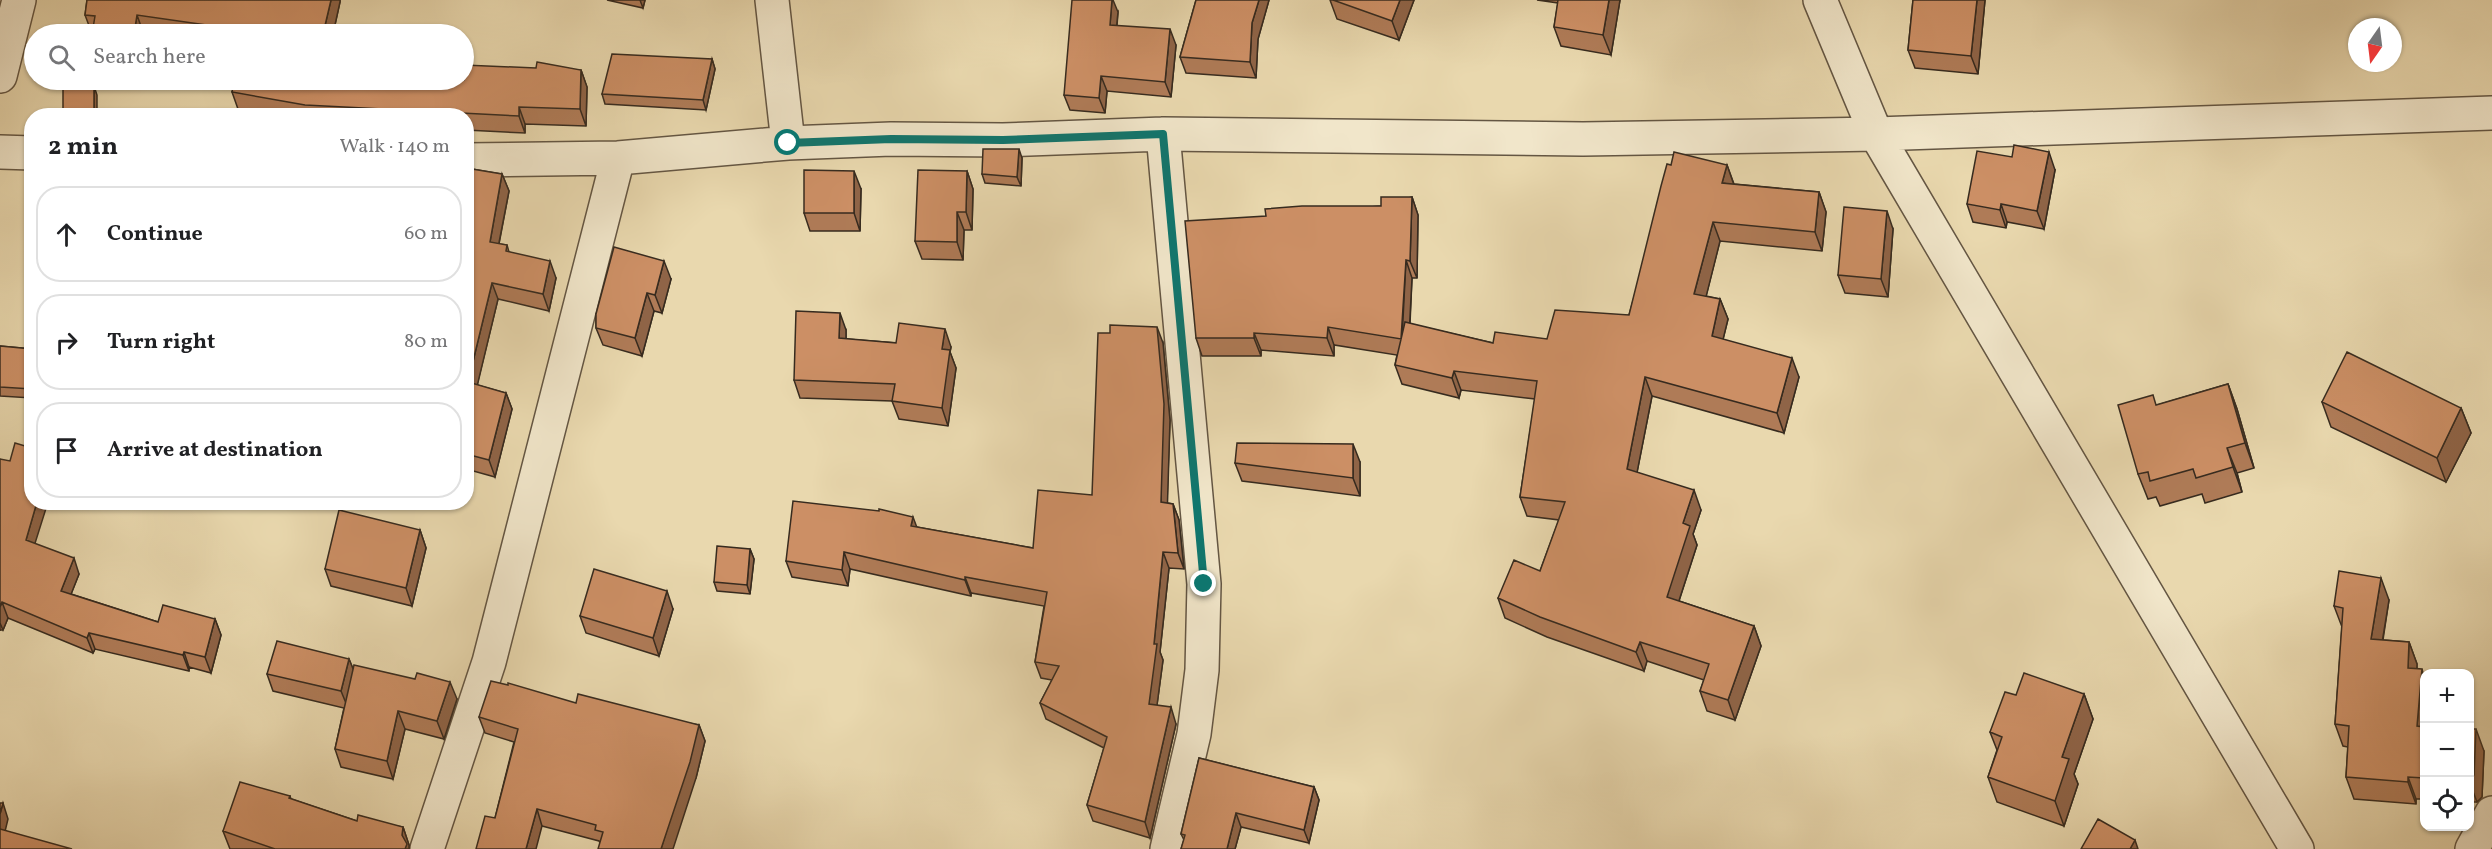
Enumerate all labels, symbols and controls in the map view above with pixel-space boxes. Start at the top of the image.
north arrow [2348,18,2402,72]
search box [24,24,474,90]
icon: search [45,41,78,74]
text: Search here [93,42,206,73]
text: 2 min [48,129,118,165]
route start [774,129,800,155]
text: Walk · 140 m [340,133,450,161]
icon: ahead [50,218,83,251]
text: Continue [107,219,203,250]
text: 60 m [404,220,448,248]
icon: right [50,326,83,359]
text: Turn right [107,327,215,358]
text: 80 m [404,328,448,356]
icon: arrive [50,434,83,467]
text: Arrive at destination [107,435,323,466]
route end [1190,570,1216,596]
map controls [2420,669,2474,831]
button: + [2420,669,2474,723]
button: − [2420,723,2474,777]
button: locate [2420,777,2474,831]

